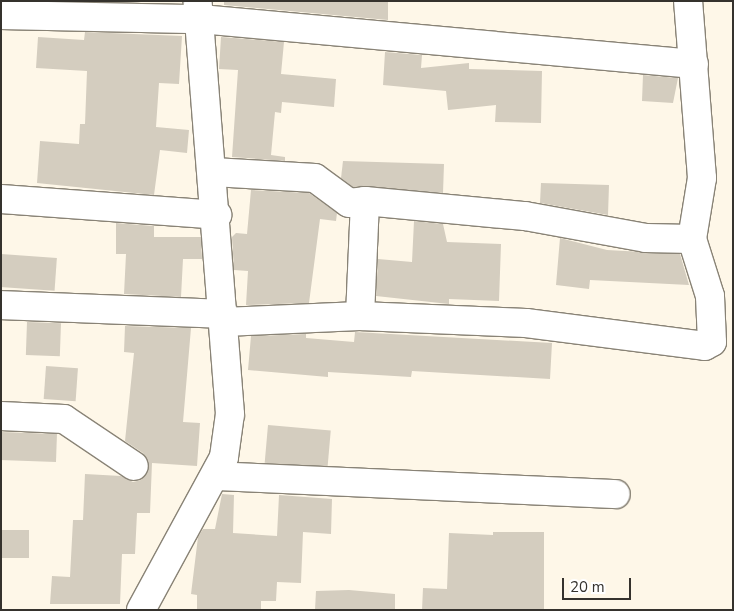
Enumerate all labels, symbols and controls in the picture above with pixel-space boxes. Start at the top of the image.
scale bar [564,568,633,600]
text: 20 m [570,577,605,597]

